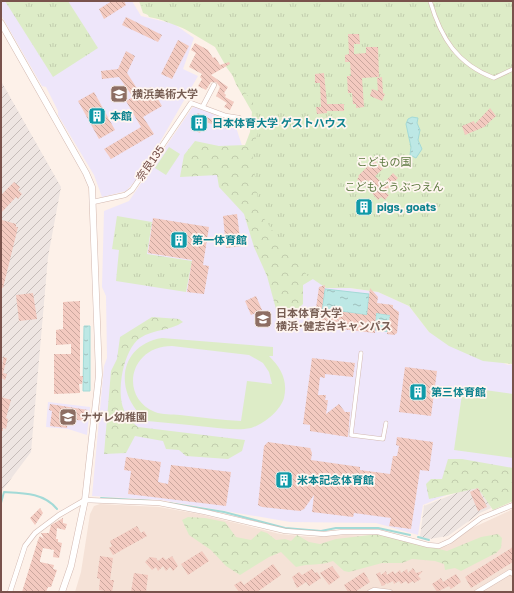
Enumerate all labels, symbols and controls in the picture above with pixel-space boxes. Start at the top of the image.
school or university icon: 横浜美術大学 [109,84,129,104]
place label: 横浜美術大学 [132,87,198,100]
building icon: 本館 [87,106,107,126]
place label: 本館 [110,109,132,122]
building icon: 日本体育大学 ゲストハウス [189,113,209,133]
place label: 日本体育大学 ゲストハウス [212,116,347,129]
street label: 奈良135 [133,143,166,183]
park label: こどもの国 [357,155,412,168]
park label: こどもどうぶつえん [345,180,443,193]
building icon: pigs, goats [354,197,374,217]
place label: pigs, goats [377,200,436,213]
building icon: 第一体育館 [169,230,189,250]
place label: 第一体育館 [192,233,247,246]
place label: 日本体育大学 横浜･健志台キャンパス [276,306,392,332]
school or university icon: 日本体育大学 横浜･健志台キャンパス [253,309,273,329]
building icon: 第三体育館 [408,382,428,402]
place label: 第三体育館 [431,385,486,398]
school or university icon: ナザレ幼稚園 [58,407,78,427]
place label: ナザレ幼稚園 [81,410,147,423]
building icon: 米本記念体育館 [274,470,294,490]
place label: 米本記念体育館 [297,473,374,486]

